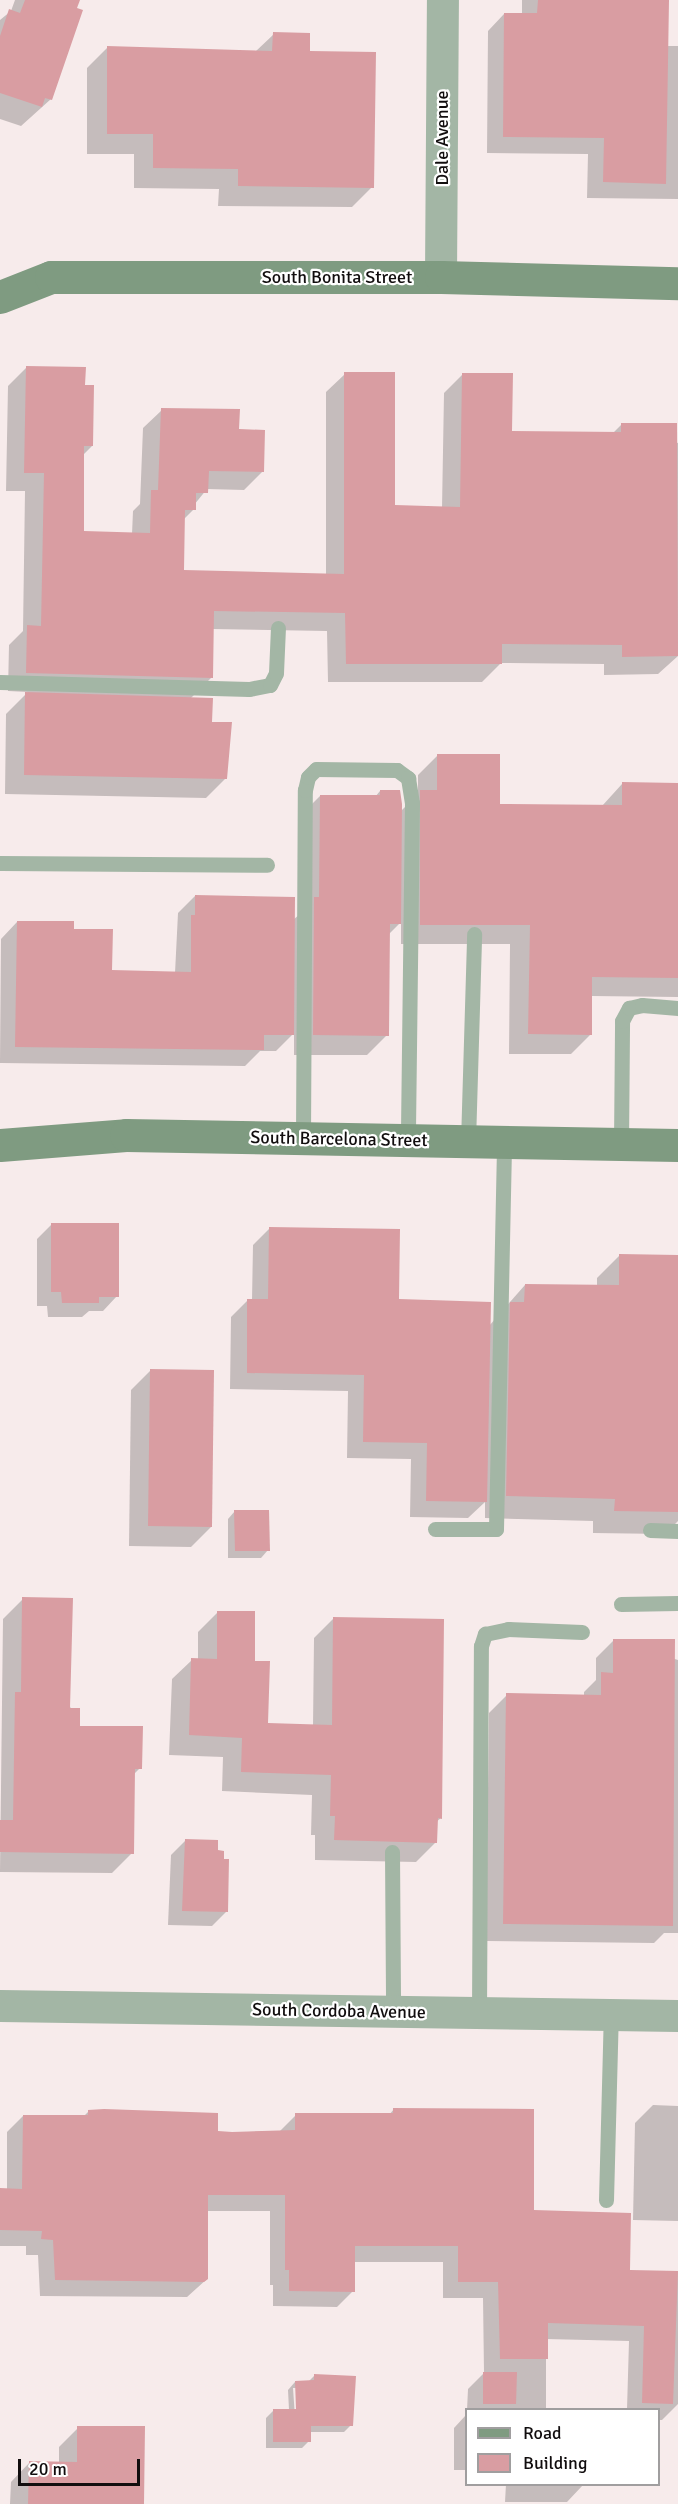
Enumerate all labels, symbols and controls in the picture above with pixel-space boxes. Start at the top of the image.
street label: Dale Avenue [431,90,453,186]
street label: South Bonita Street [262,266,412,288]
street label: South Barcelona Street [250,1127,428,1151]
street label: South Cordoba Avenue [252,1999,426,2023]
legend [465,2408,660,2486]
text: Road [523,2422,562,2444]
scale bar [21,2447,142,2485]
text: Building [523,2452,587,2474]
text: 20 m [29,2458,67,2480]

